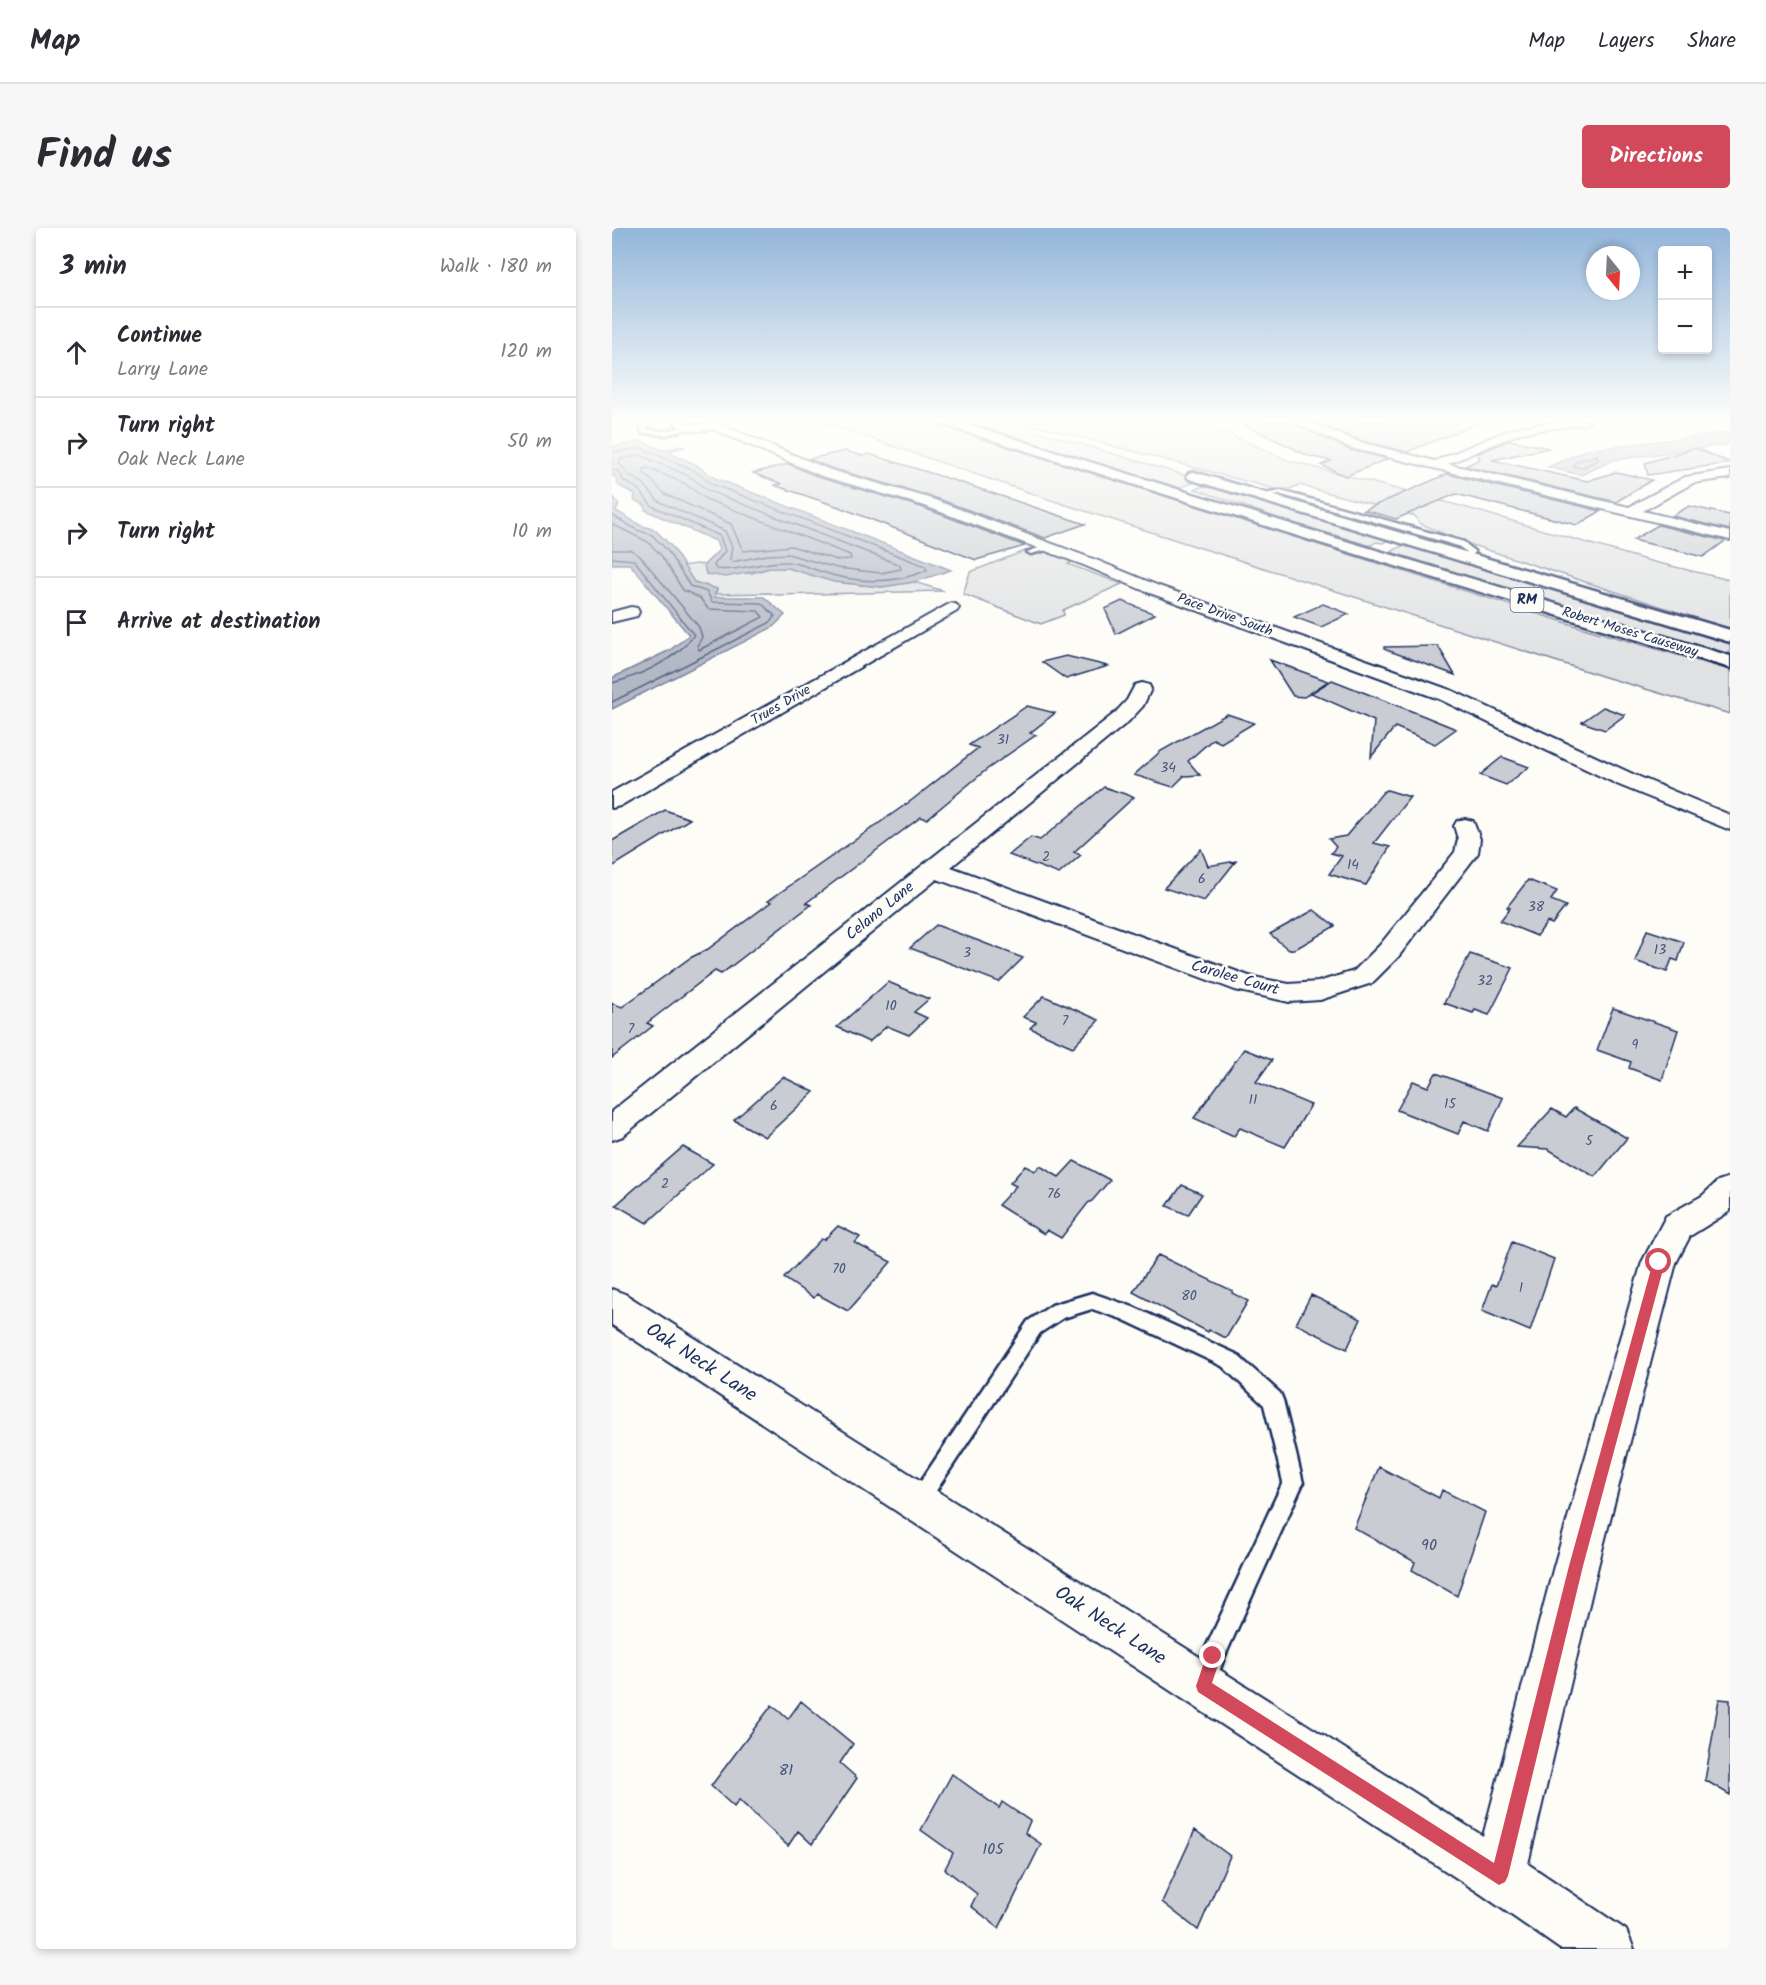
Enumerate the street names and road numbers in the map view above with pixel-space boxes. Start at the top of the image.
street label: Pace Drive South [1174,587,1276,643]
road number: RM [1510,588,1544,612]
street label: Robert Moses Causeway [1559,601,1701,663]
street label: Trues Drive [747,679,816,731]
street label: Celano Lane [840,875,920,947]
street label: Carolee Court [1188,954,1283,1003]
street label: Oak Neck Lane [639,1315,763,1411]
street label: Oak Neck Lane [1048,1578,1172,1674]

